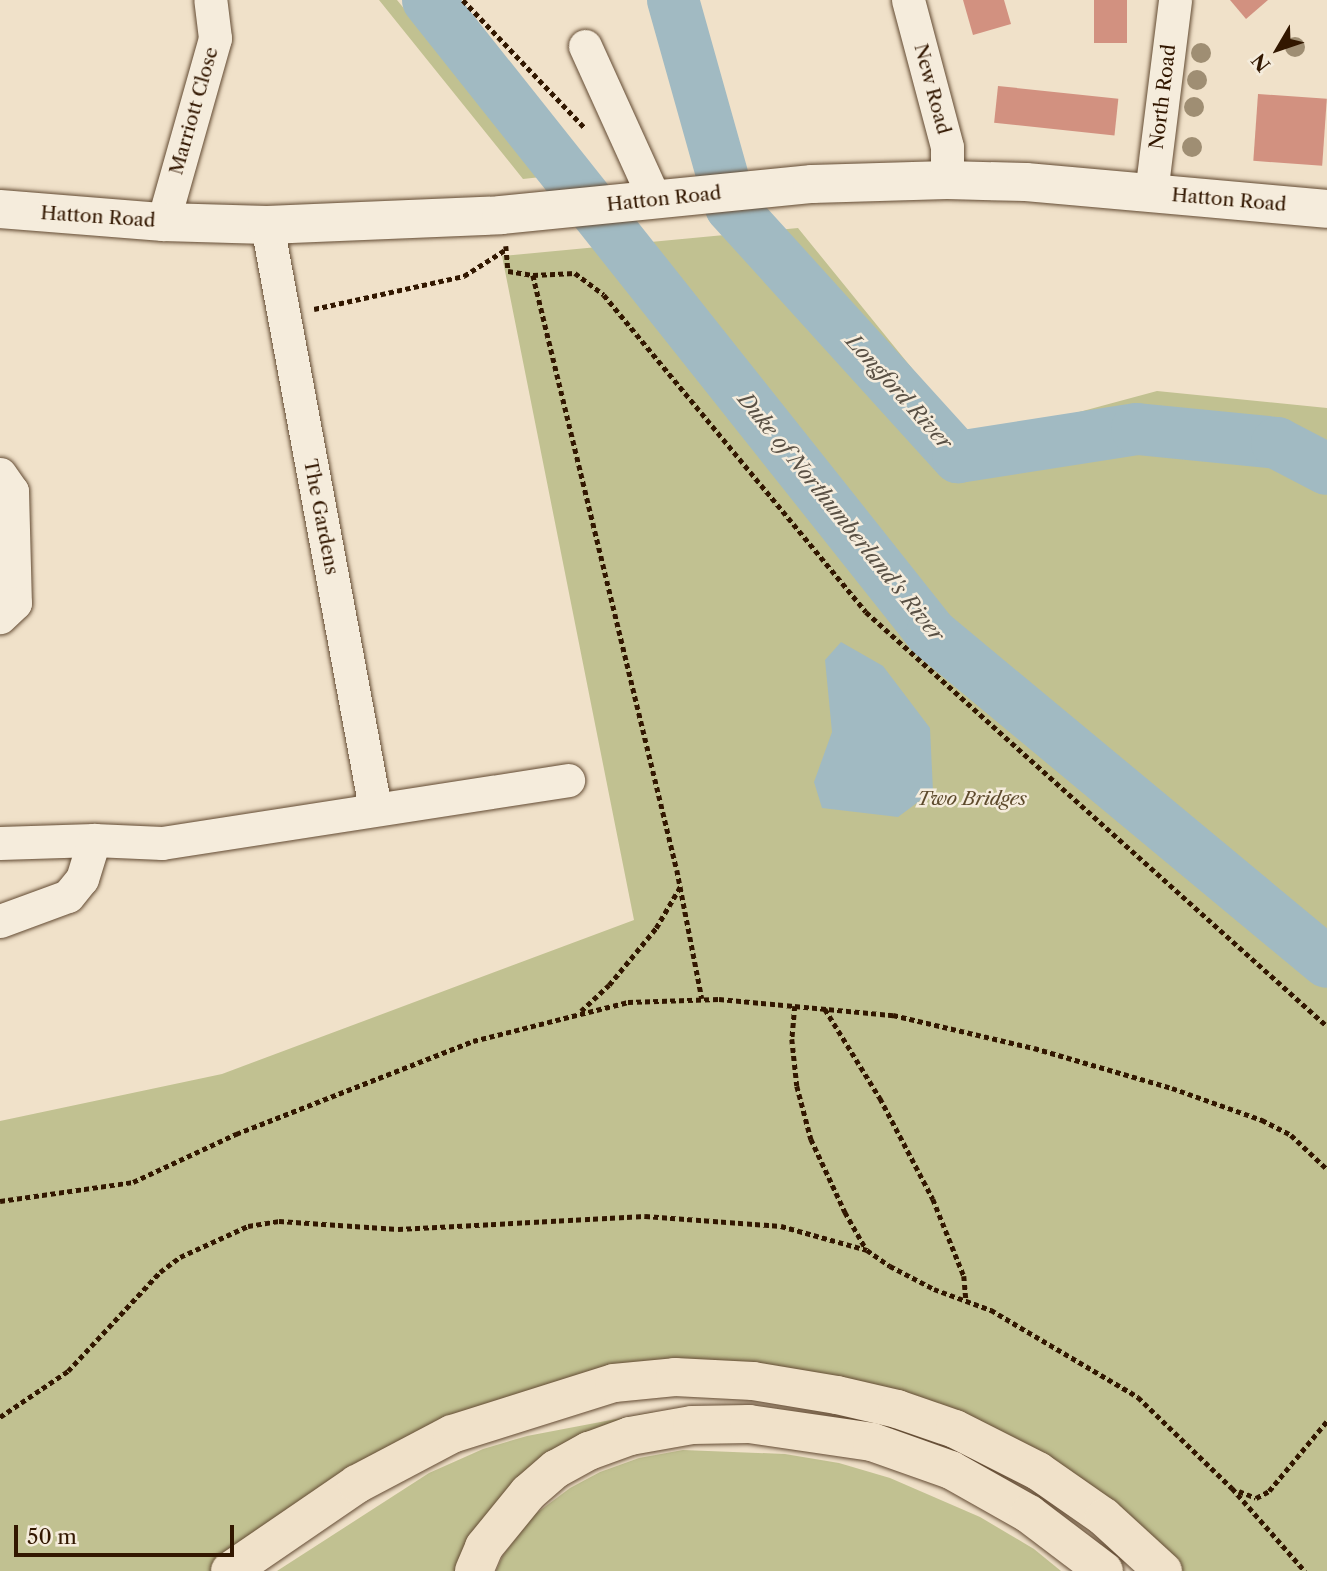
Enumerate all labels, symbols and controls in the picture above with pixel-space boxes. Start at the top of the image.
north arrow [1243,14,1313,84]
street label: New Road [909,41,955,137]
street label: North Road [1145,43,1181,151]
street label: Marriott Close [165,44,223,178]
text: N [1247,49,1275,76]
street label: Hatton Road [606,182,722,216]
street label: Hatton Road [1171,184,1287,216]
street label: Hatton Road [40,202,156,232]
water label: Longford River [841,329,957,455]
water label: Duke of Northumberland's River [733,387,949,647]
street label: The Gardens [299,457,343,577]
park label: Two Bridges [917,788,1027,810]
scale bar [18,1512,238,1556]
text: 50 m [27,1524,77,1549]

